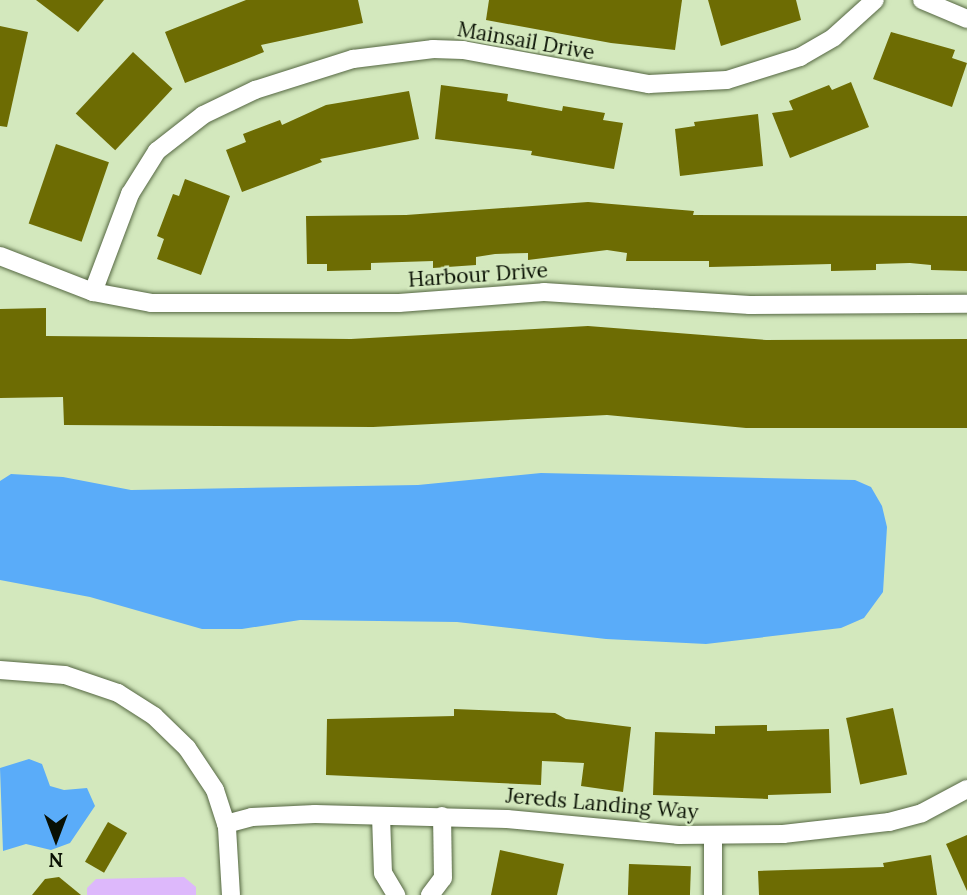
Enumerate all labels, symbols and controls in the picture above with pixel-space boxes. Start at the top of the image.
street label: Mainsail Drive [455,17,597,65]
street label: Harbour Drive [407,258,549,292]
street label: Jereds Landing Way [505,783,699,825]
north arrow [21,804,91,874]
text: N [49,848,63,872]

